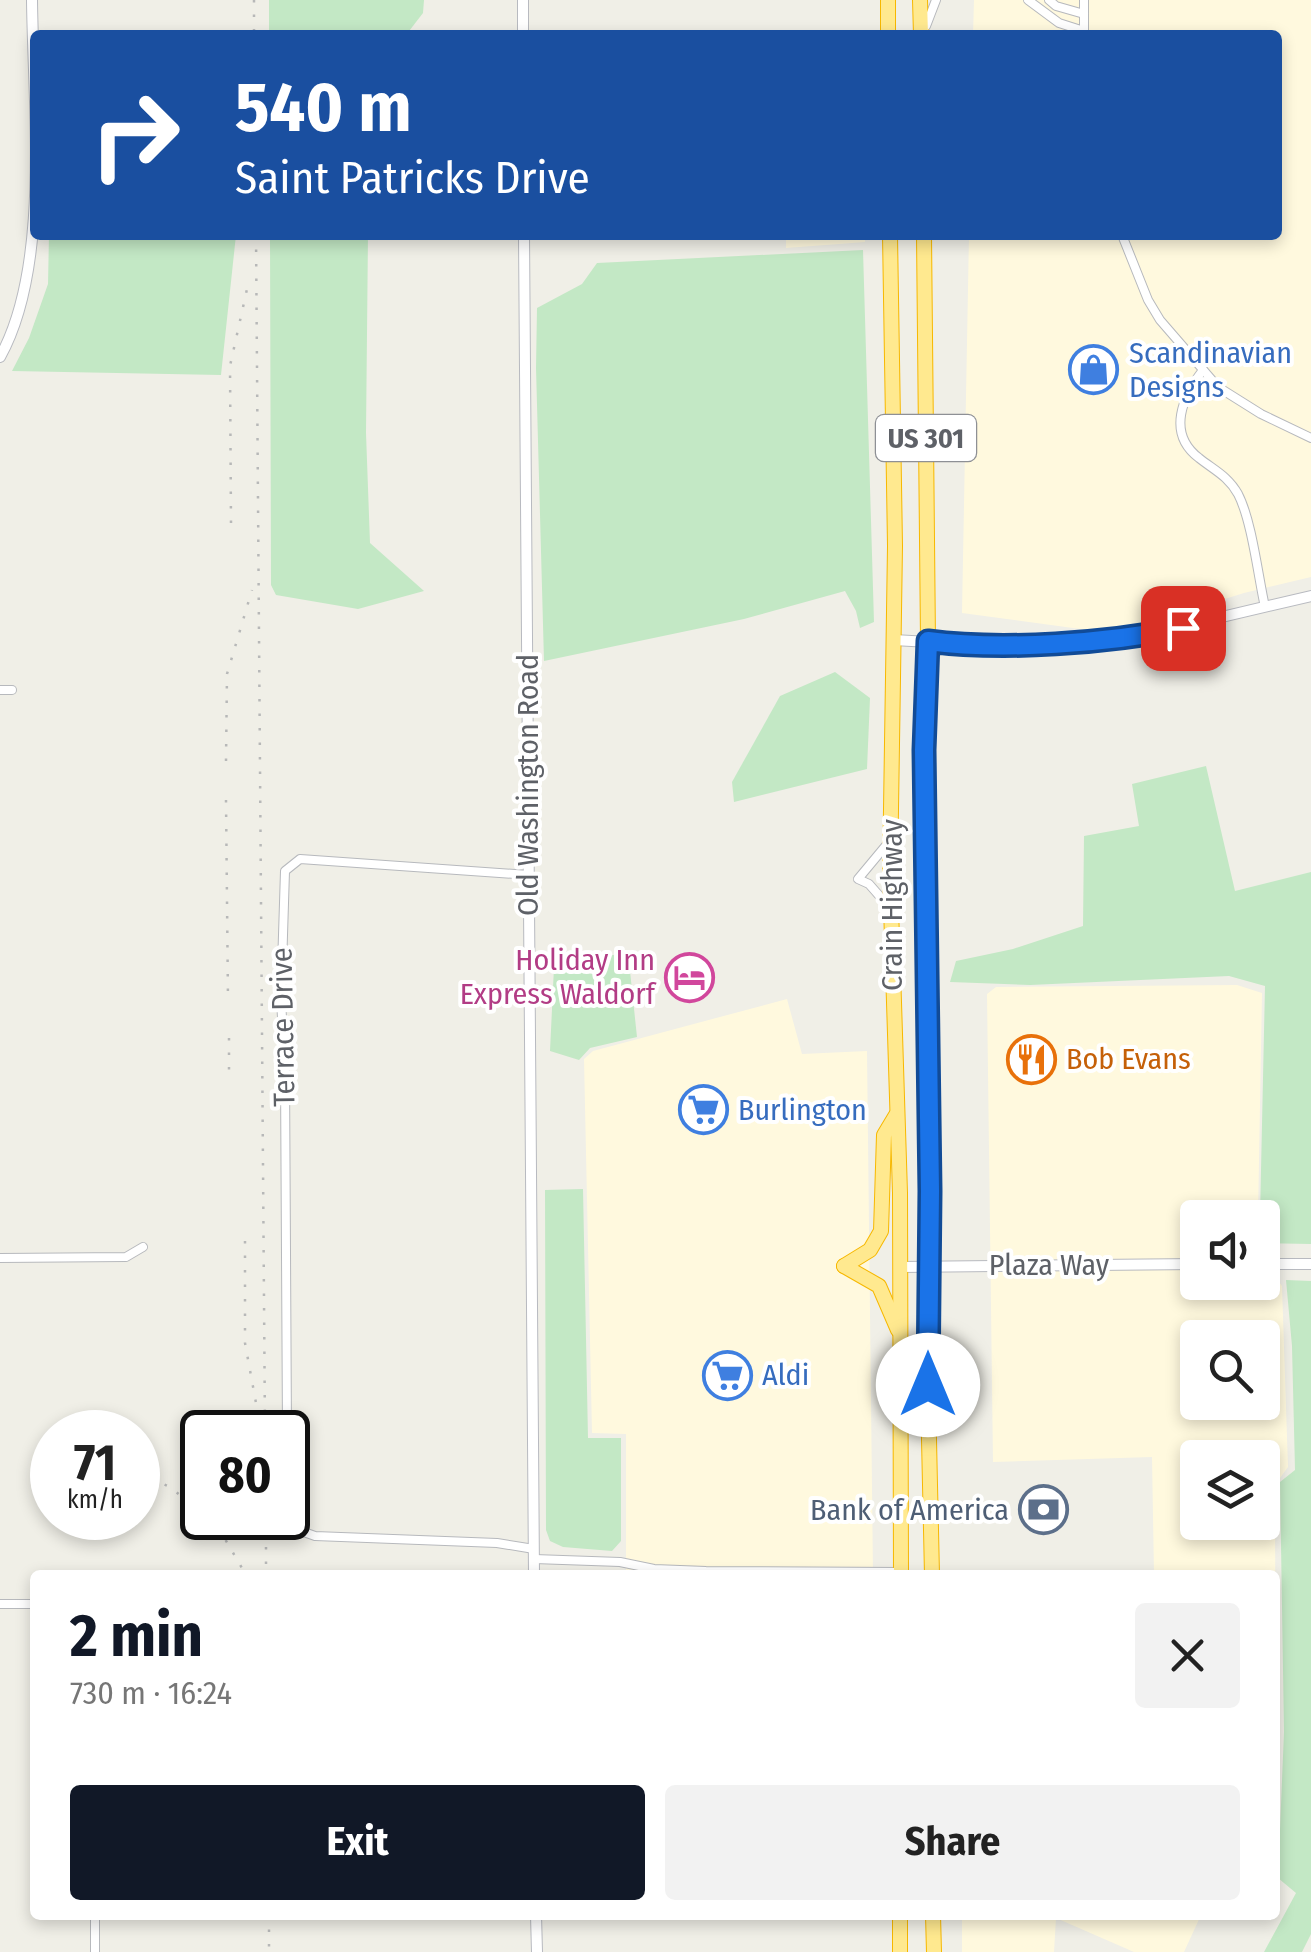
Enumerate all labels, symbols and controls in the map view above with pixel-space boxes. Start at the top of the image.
text: 540 m [235,66,412,150]
icon: right [70,70,200,200]
text: Saint Patricks Drive [235,151,590,205]
place label: Scandinavian Designs [1129,335,1292,405]
shop icon: Scandinavian Designs [1068,344,1120,396]
road number: US 301 [876,415,976,461]
pin [1141,586,1226,671]
icon: arrive [1156,601,1211,656]
street label: Old Washington Road [510,654,546,916]
street label: Crain Highway [874,818,910,991]
place label: Holiday Inn Express Waldorf [460,942,657,1012]
street label: Terrace Drive [264,947,302,1107]
hotel icon: Holiday Inn Express Waldorf [664,951,716,1003]
restaurant icon: Bob Evans [1005,1033,1057,1085]
place label: Bob Evans [1066,1041,1191,1077]
supermarket icon: Burlington [677,1084,729,1136]
place label: Burlington [738,1092,867,1128]
map controls [1180,1200,1280,1540]
button: sound [1180,1200,1280,1300]
street label: Plaza Way [989,1247,1110,1283]
button: search [1180,1320,1280,1420]
position arrow [876,1333,980,1437]
supermarket icon: Aldi [701,1349,753,1401]
place label: Aldi [762,1357,809,1393]
speed limit sign: 80 [180,1410,310,1540]
text: 71 [74,1433,116,1493]
button: layers [1180,1440,1280,1540]
bank icon: Bank of America [1018,1484,1070,1536]
text: km/h [67,1485,123,1515]
place label: Bank of America [810,1492,1009,1528]
text: 2 min [70,1600,203,1672]
button: close [1135,1603,1240,1708]
text: 730 m · 16:24 [70,1674,232,1712]
button: Exit [70,1785,645,1900]
button: Share [665,1785,1240,1900]

